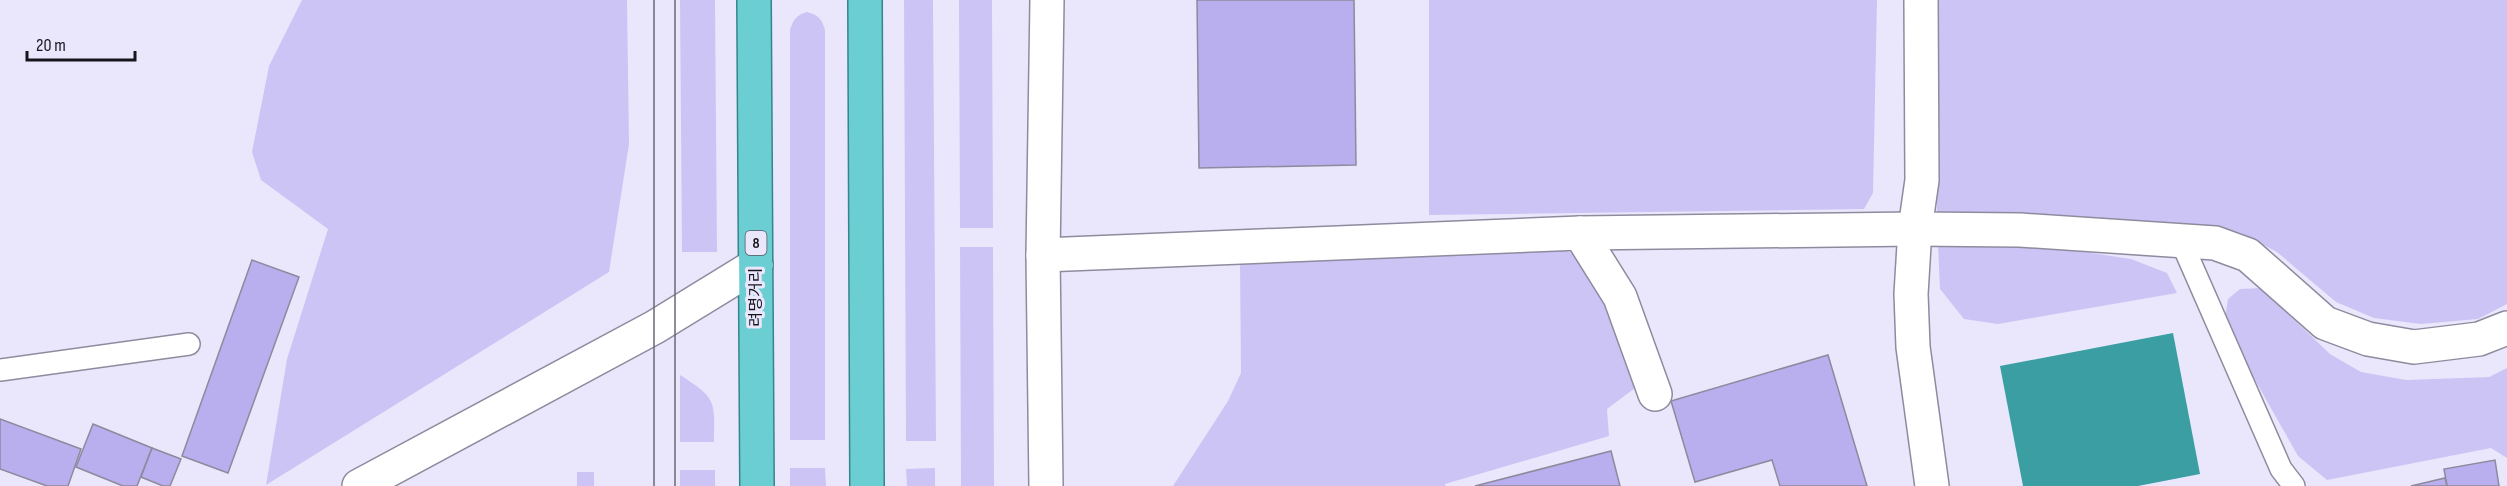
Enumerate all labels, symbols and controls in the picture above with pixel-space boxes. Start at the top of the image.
scale bar [27,24,135,62]
text: 20 m [36,35,66,56]
road number: 8 [746,231,766,255]
street label: 려명거리 [747,268,766,326]

